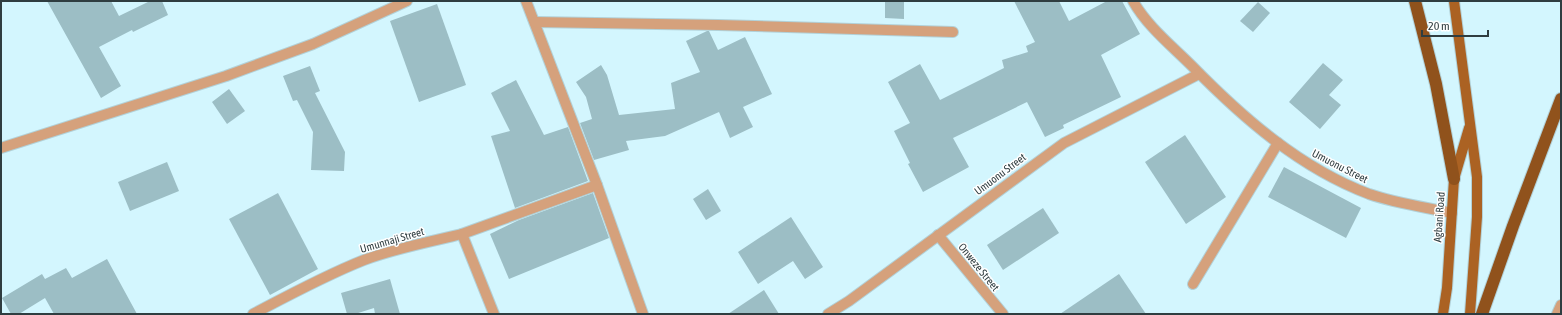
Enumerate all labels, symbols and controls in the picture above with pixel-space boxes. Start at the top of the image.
scale bar [1422,12,1488,38]
text: 20 m [1428,19,1450,33]
street label: Umuonu Street [1310,147,1370,185]
street label: Umuonu Street [972,151,1028,197]
street label: Agbani Road [1431,191,1447,243]
street label: Umunnaji Street [359,225,425,255]
street label: Onweze Street [956,241,1002,293]

